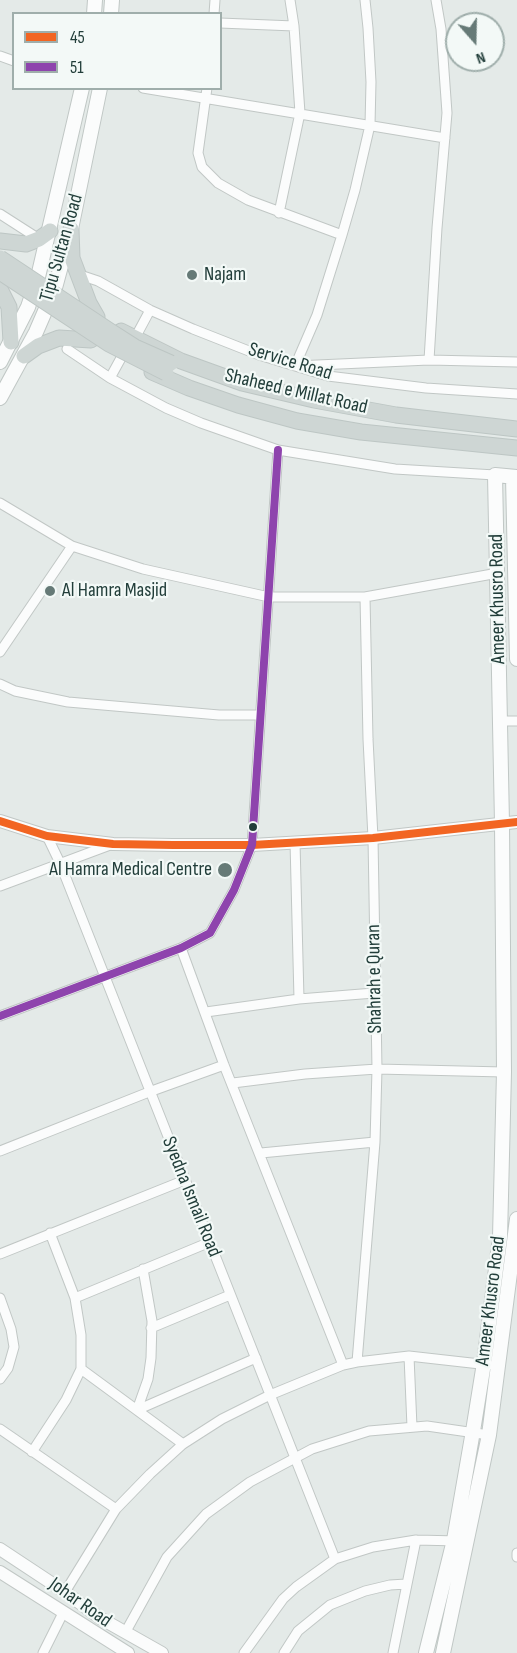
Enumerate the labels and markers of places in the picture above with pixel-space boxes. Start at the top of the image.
place label: Najam [204,263,246,287]
marker: Najam [185,268,199,282]
place label: Al Hamra Masjid [62,579,167,603]
marker: Al Hamra Masjid [43,584,57,598]
unlabelled marker [247,821,259,833]
place label: Al Hamra Medical Centre [49,858,212,882]
marker: Al Hamra Medical Centre [216,861,234,879]

